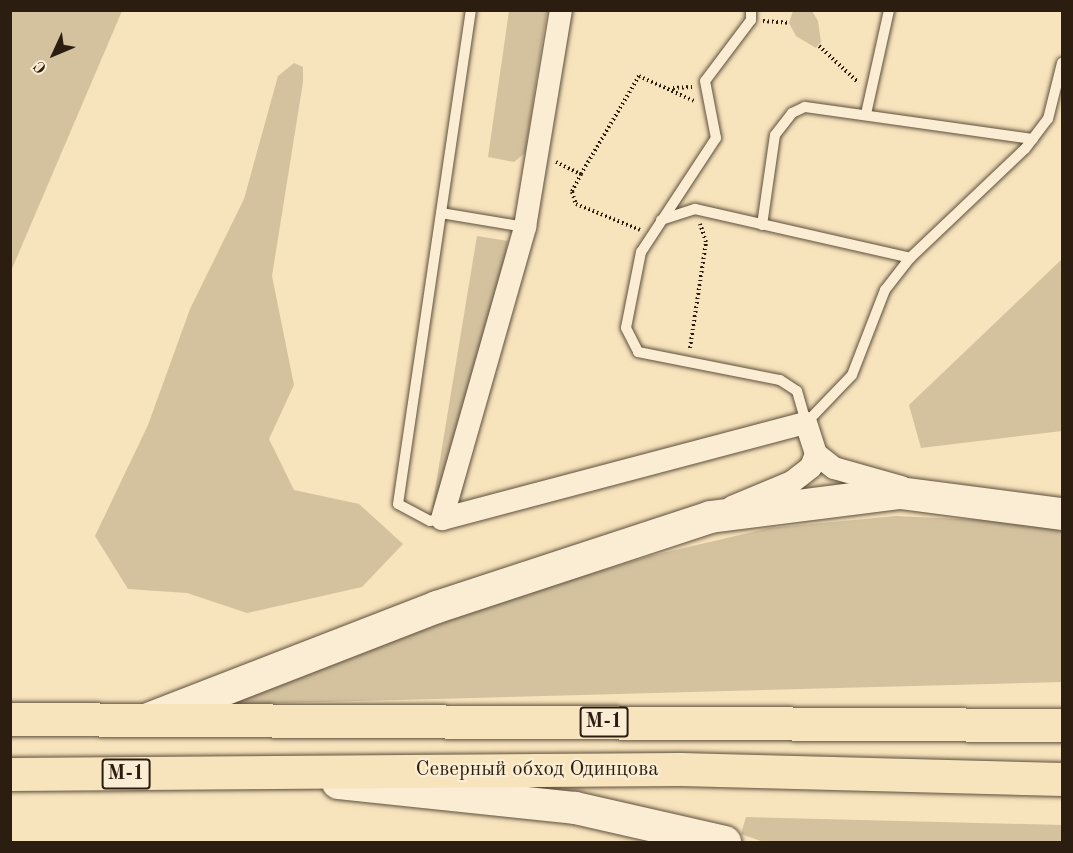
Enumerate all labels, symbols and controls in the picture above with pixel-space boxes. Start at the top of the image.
north arrow [24,24,84,84]
text: С [32,57,50,76]
road number: М-1 [578,705,630,739]
road number: М-1 [100,757,152,791]
street label: Северный обход Одинцова [415,757,659,783]

